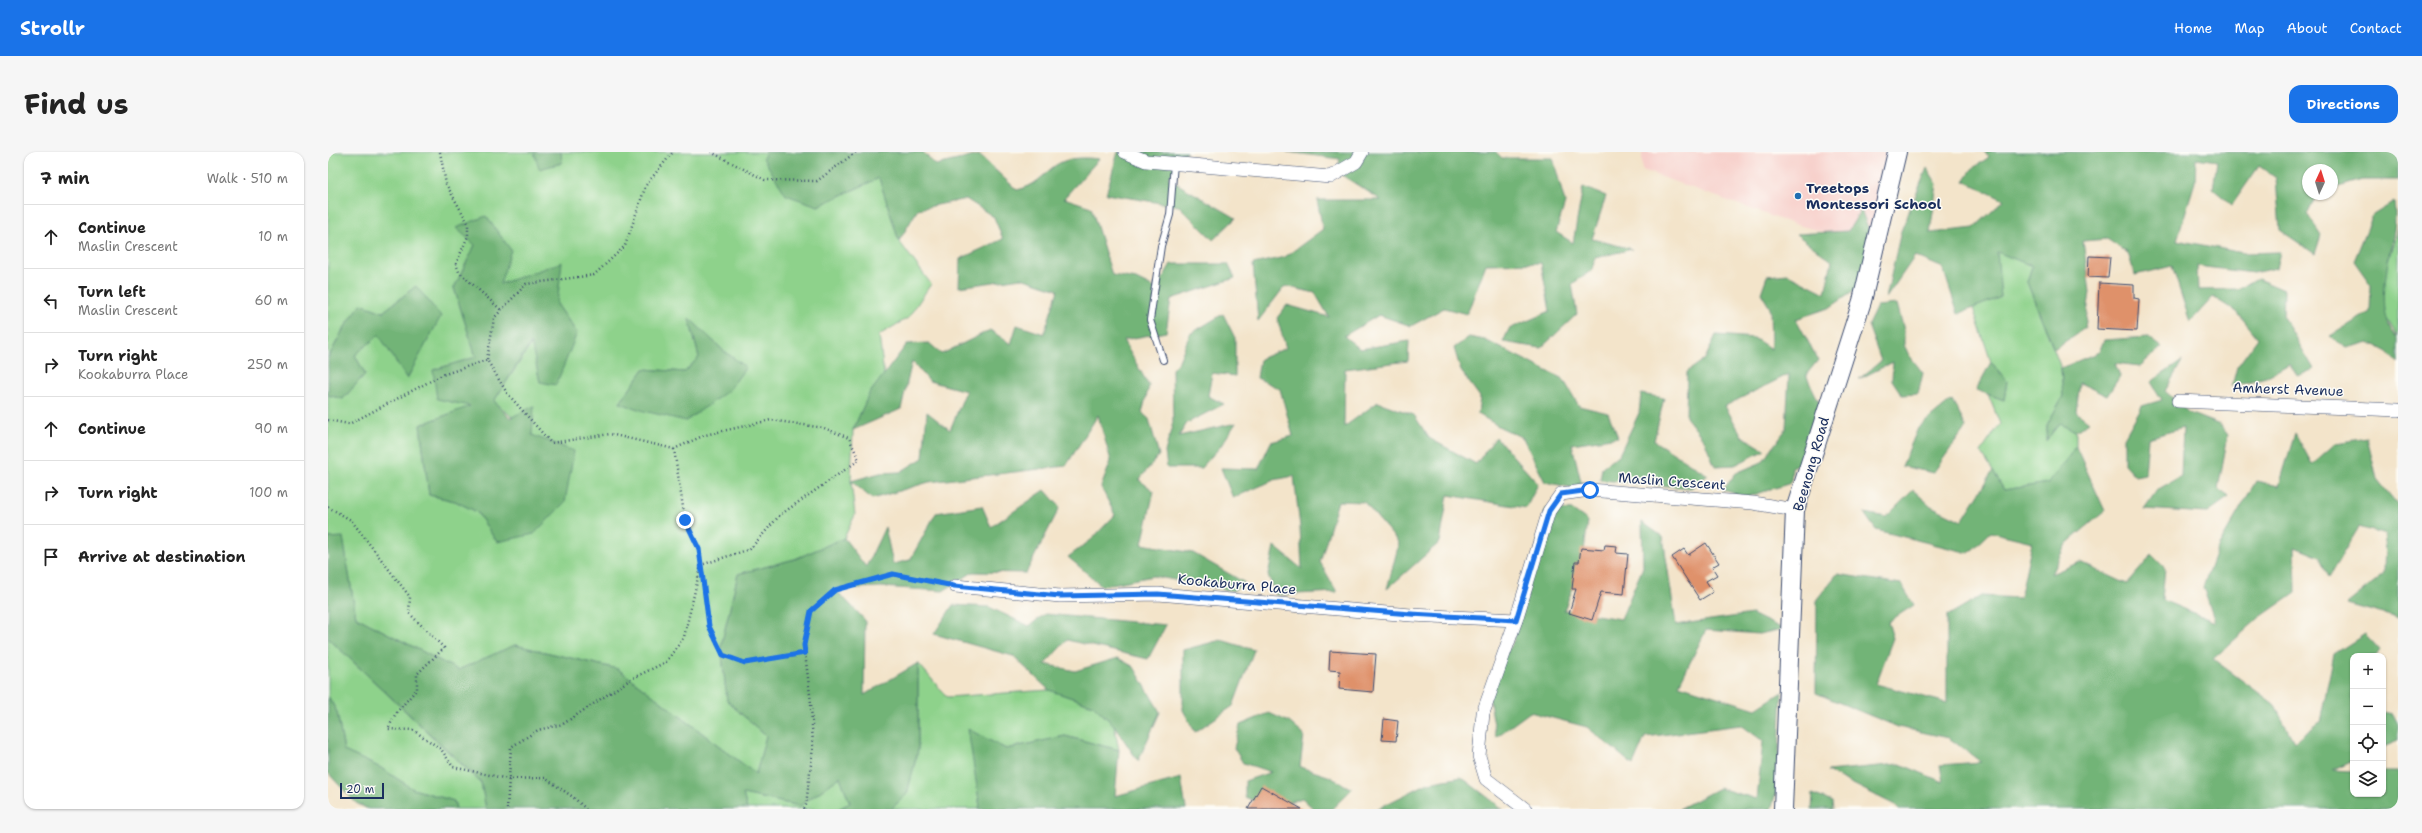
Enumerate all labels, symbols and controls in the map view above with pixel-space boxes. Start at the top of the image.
text: Strollr [20,16,85,41]
text: Home [2174,19,2213,37]
text: Map [2235,19,2265,37]
text: About [2287,19,2328,37]
text: Contact [2350,19,2402,37]
text: Find us [24,85,129,123]
button: Directions [2289,85,2398,123]
north arrow [2302,164,2338,200]
text: 7 min [40,167,90,189]
text: Walk · 510 m [207,170,288,187]
place label: Treetops Montessori School [1806,179,1942,213]
marker: Treetops Montessori School [1793,191,1803,201]
text: Continue [78,218,146,238]
icon: ahead [40,226,62,248]
text: 10 m [258,228,288,245]
text: Maslin Crescent [78,238,178,255]
text: Turn left [78,282,146,302]
icon: left [40,290,62,312]
text: 60 m [255,292,288,309]
text: Maslin Crescent [78,302,178,319]
text: Turn right [78,346,158,366]
icon: right [40,354,62,376]
text: 250 m [247,356,288,373]
text: Kookaburra Place [78,366,188,383]
street label: Amherst Avenue [2232,378,2344,400]
street label: Beenong Road [1789,414,1833,513]
icon: ahead [40,418,62,440]
text: Continue [78,419,146,439]
text: 90 m [254,420,288,437]
street label: Maslin Crescent [1618,468,1726,494]
route start [1581,481,1599,499]
icon: right [40,482,62,504]
text: Turn right [78,483,158,503]
text: 100 m [249,484,288,501]
route end [676,511,694,529]
icon: arrive [40,546,62,568]
text: Arrive at destination [78,547,246,567]
street label: Kookaburra Place [1177,570,1297,598]
map controls [2350,653,2386,797]
button: + [2350,653,2386,689]
button: − [2350,689,2386,725]
button: locate [2350,725,2386,761]
button: layers [2350,761,2386,797]
scale bar [340,781,384,800]
text: 20 m [346,782,374,797]

